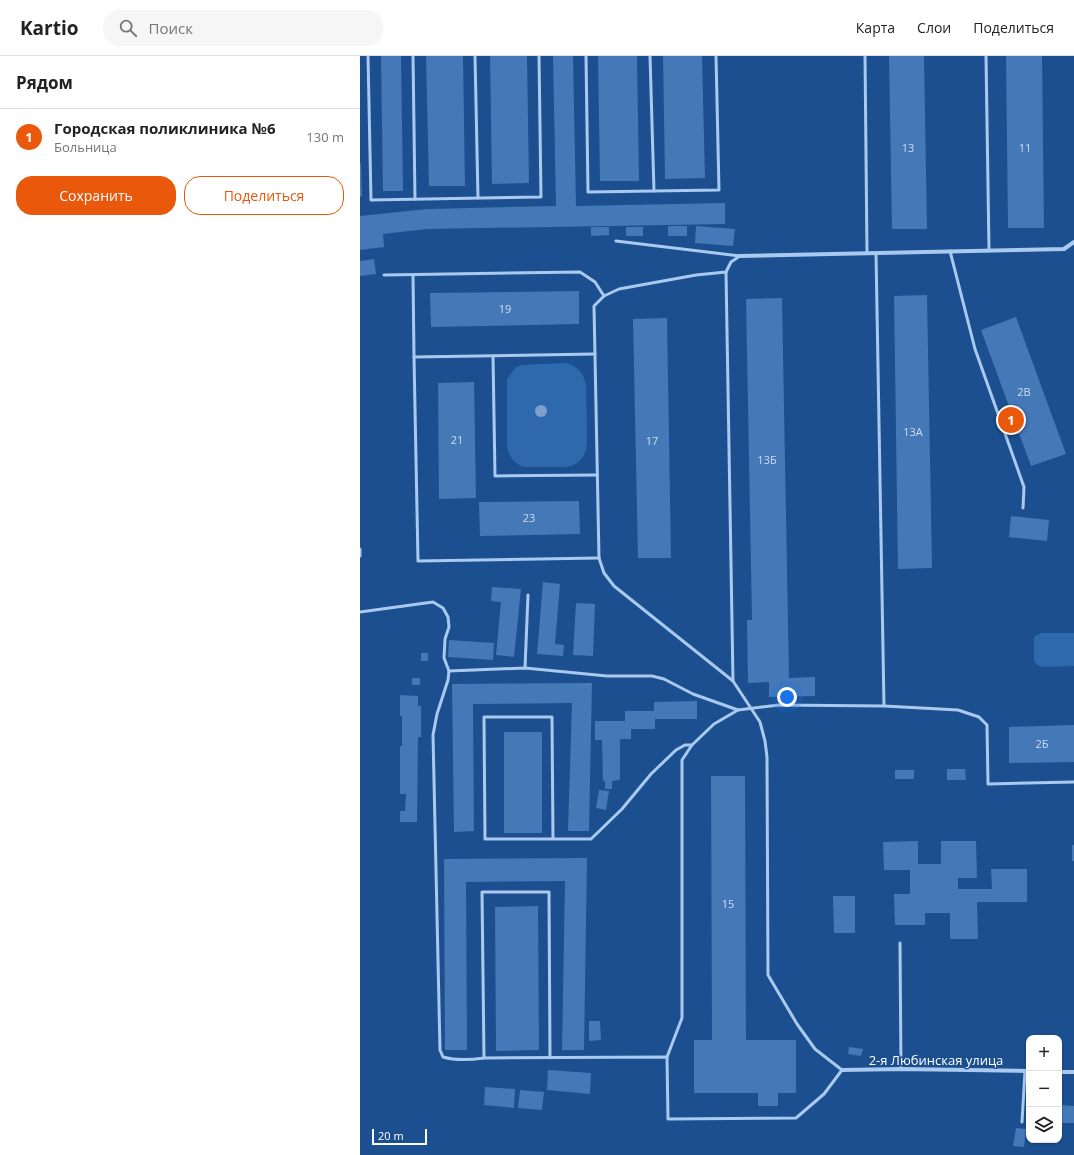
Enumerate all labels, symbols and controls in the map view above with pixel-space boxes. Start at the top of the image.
search box [103,10,383,46]
text: Kartio [20,15,79,41]
icon: search [117,17,139,39]
text: Поиск [149,18,193,38]
text: Карта [856,18,895,37]
text: Слои [917,18,951,37]
text: Поделиться [973,18,1054,37]
text: Рядом [16,71,73,94]
text: Городская поликлиника №6 [54,118,276,138]
text: 1 [25,128,33,146]
text: 130 m [306,128,344,146]
text: Больница [54,138,117,156]
house number: 13 [902,140,914,155]
house number: 11 [1019,140,1031,155]
button: Сохранить [16,176,176,215]
button: Поделиться [184,176,344,215]
house number: 19 [499,301,511,316]
house number: 2В [1017,384,1031,399]
pin: 1 [998,405,1024,435]
house number: 13А [903,424,923,439]
house number: 21 [451,432,463,447]
house number: 17 [646,433,658,448]
house number: 13Б [757,452,777,467]
house number: 23 [523,510,535,525]
your location [777,687,797,707]
house number: 2Б [1035,736,1049,751]
house number: 15 [722,896,734,911]
map controls [1026,1035,1062,1143]
button: + [1026,1035,1062,1071]
street label: 2-я Любинская улица [869,1051,1003,1069]
button: − [1026,1071,1062,1107]
button: layers [1026,1107,1062,1143]
scale bar [372,1127,427,1146]
text: 20 m [378,1128,404,1143]

